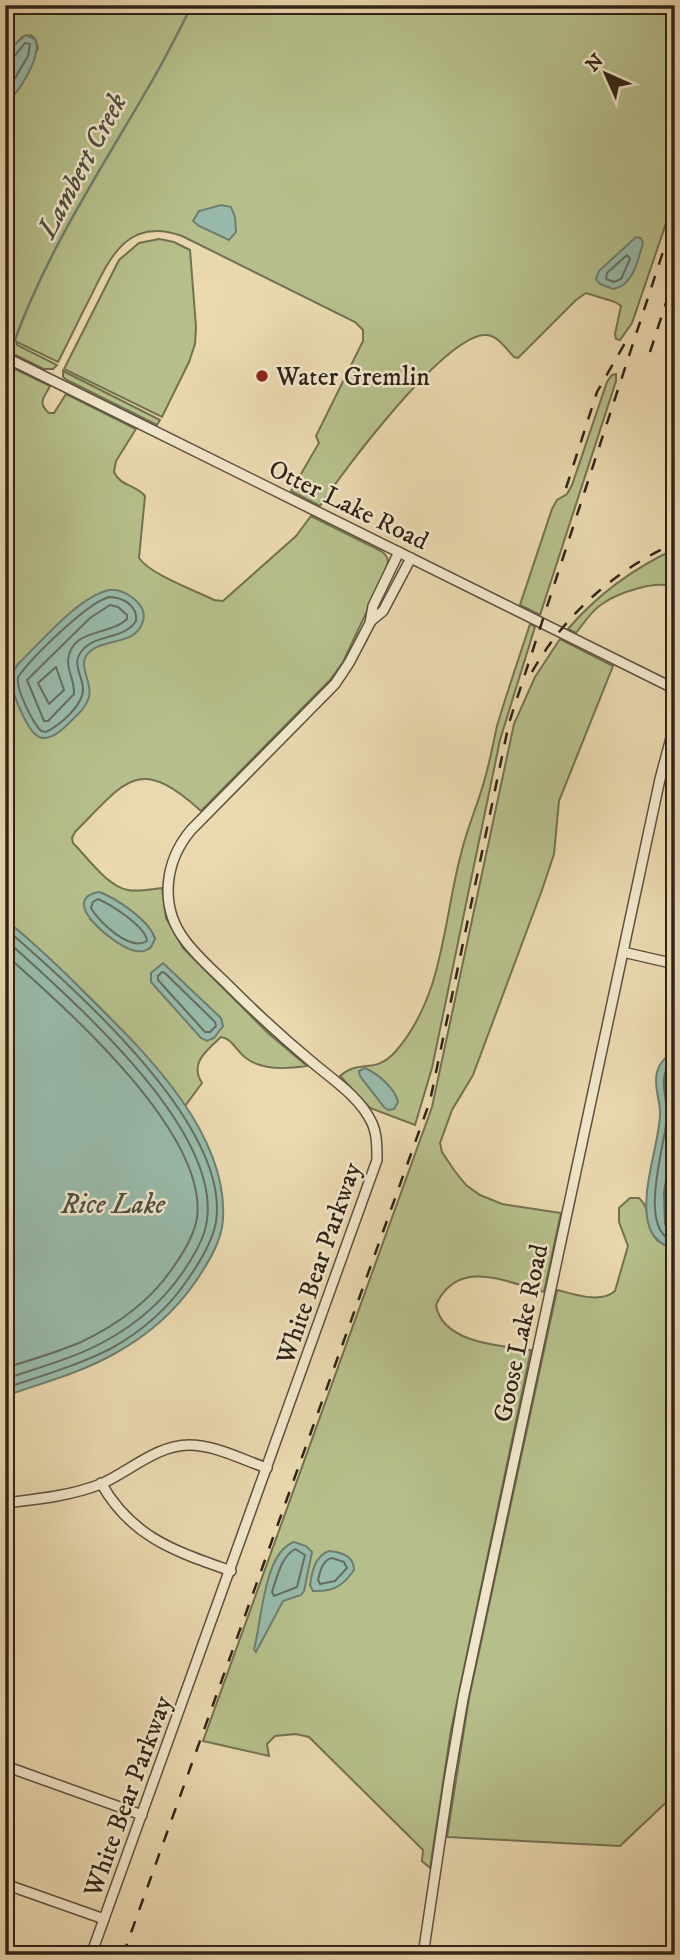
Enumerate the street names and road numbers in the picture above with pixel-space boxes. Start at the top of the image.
street label: Otter Lake Road [263,452,434,558]
street label: White Bear Parkway [269,1158,370,1370]
street label: Goose Lake Road [486,1241,556,1425]
street label: White Bear Parkway [76,1691,180,1902]

